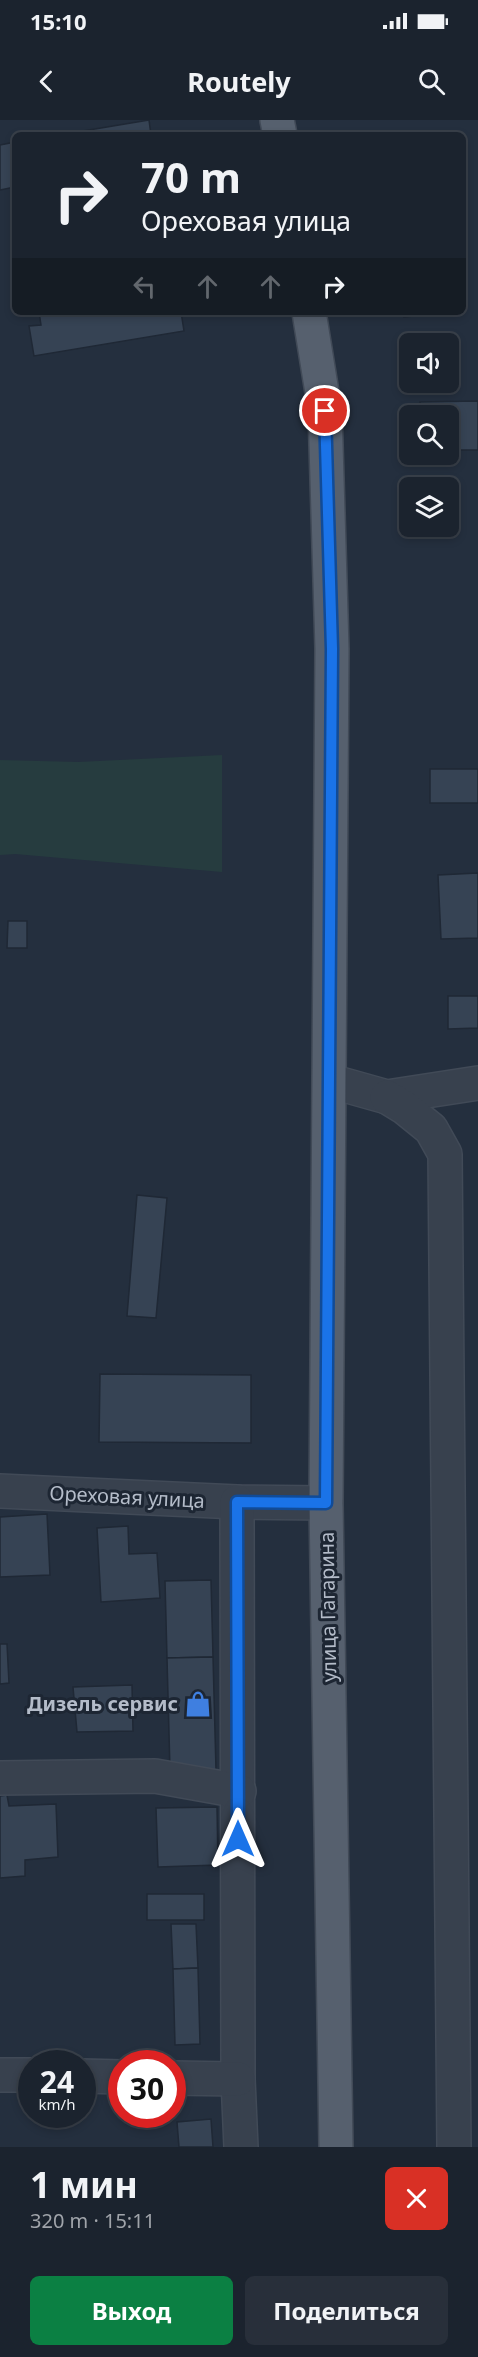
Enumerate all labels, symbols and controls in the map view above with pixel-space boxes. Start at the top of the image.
text: 15:10 [30,6,87,36]
text: Routely [187,63,291,100]
icon: back [30,65,63,98]
icon: search [415,65,448,98]
text: 70 m [141,148,241,205]
icon: right [42,156,120,234]
text: Ореховая улица [141,202,351,239]
icon: left [128,270,161,303]
icon: ahead [191,270,224,303]
icon: ahead [254,270,287,303]
icon: right [317,270,350,303]
map controls [399,333,459,537]
button: sound [399,333,459,393]
pin [299,385,350,436]
icon: arrive [308,394,341,427]
button: search [399,405,459,465]
button: layers [399,477,459,537]
street label: Ореховая улица [49,1479,205,1514]
street label: улица Гагарина [313,1532,342,1682]
shop icon: Дизель сервис [183,1689,213,1719]
place label: Дизель сервис [27,1690,178,1717]
position arrow [206,1807,270,1871]
speed limit sign: 30 [108,2050,186,2128]
text: 24 [40,2061,74,2102]
text: km/h [39,2094,75,2114]
text: 1 мин [30,2160,138,2209]
button: close [385,2167,448,2230]
text: 320 m · 15:11 [30,2207,155,2234]
button: Выход [30,2276,233,2345]
button: Поделиться [245,2276,448,2345]

